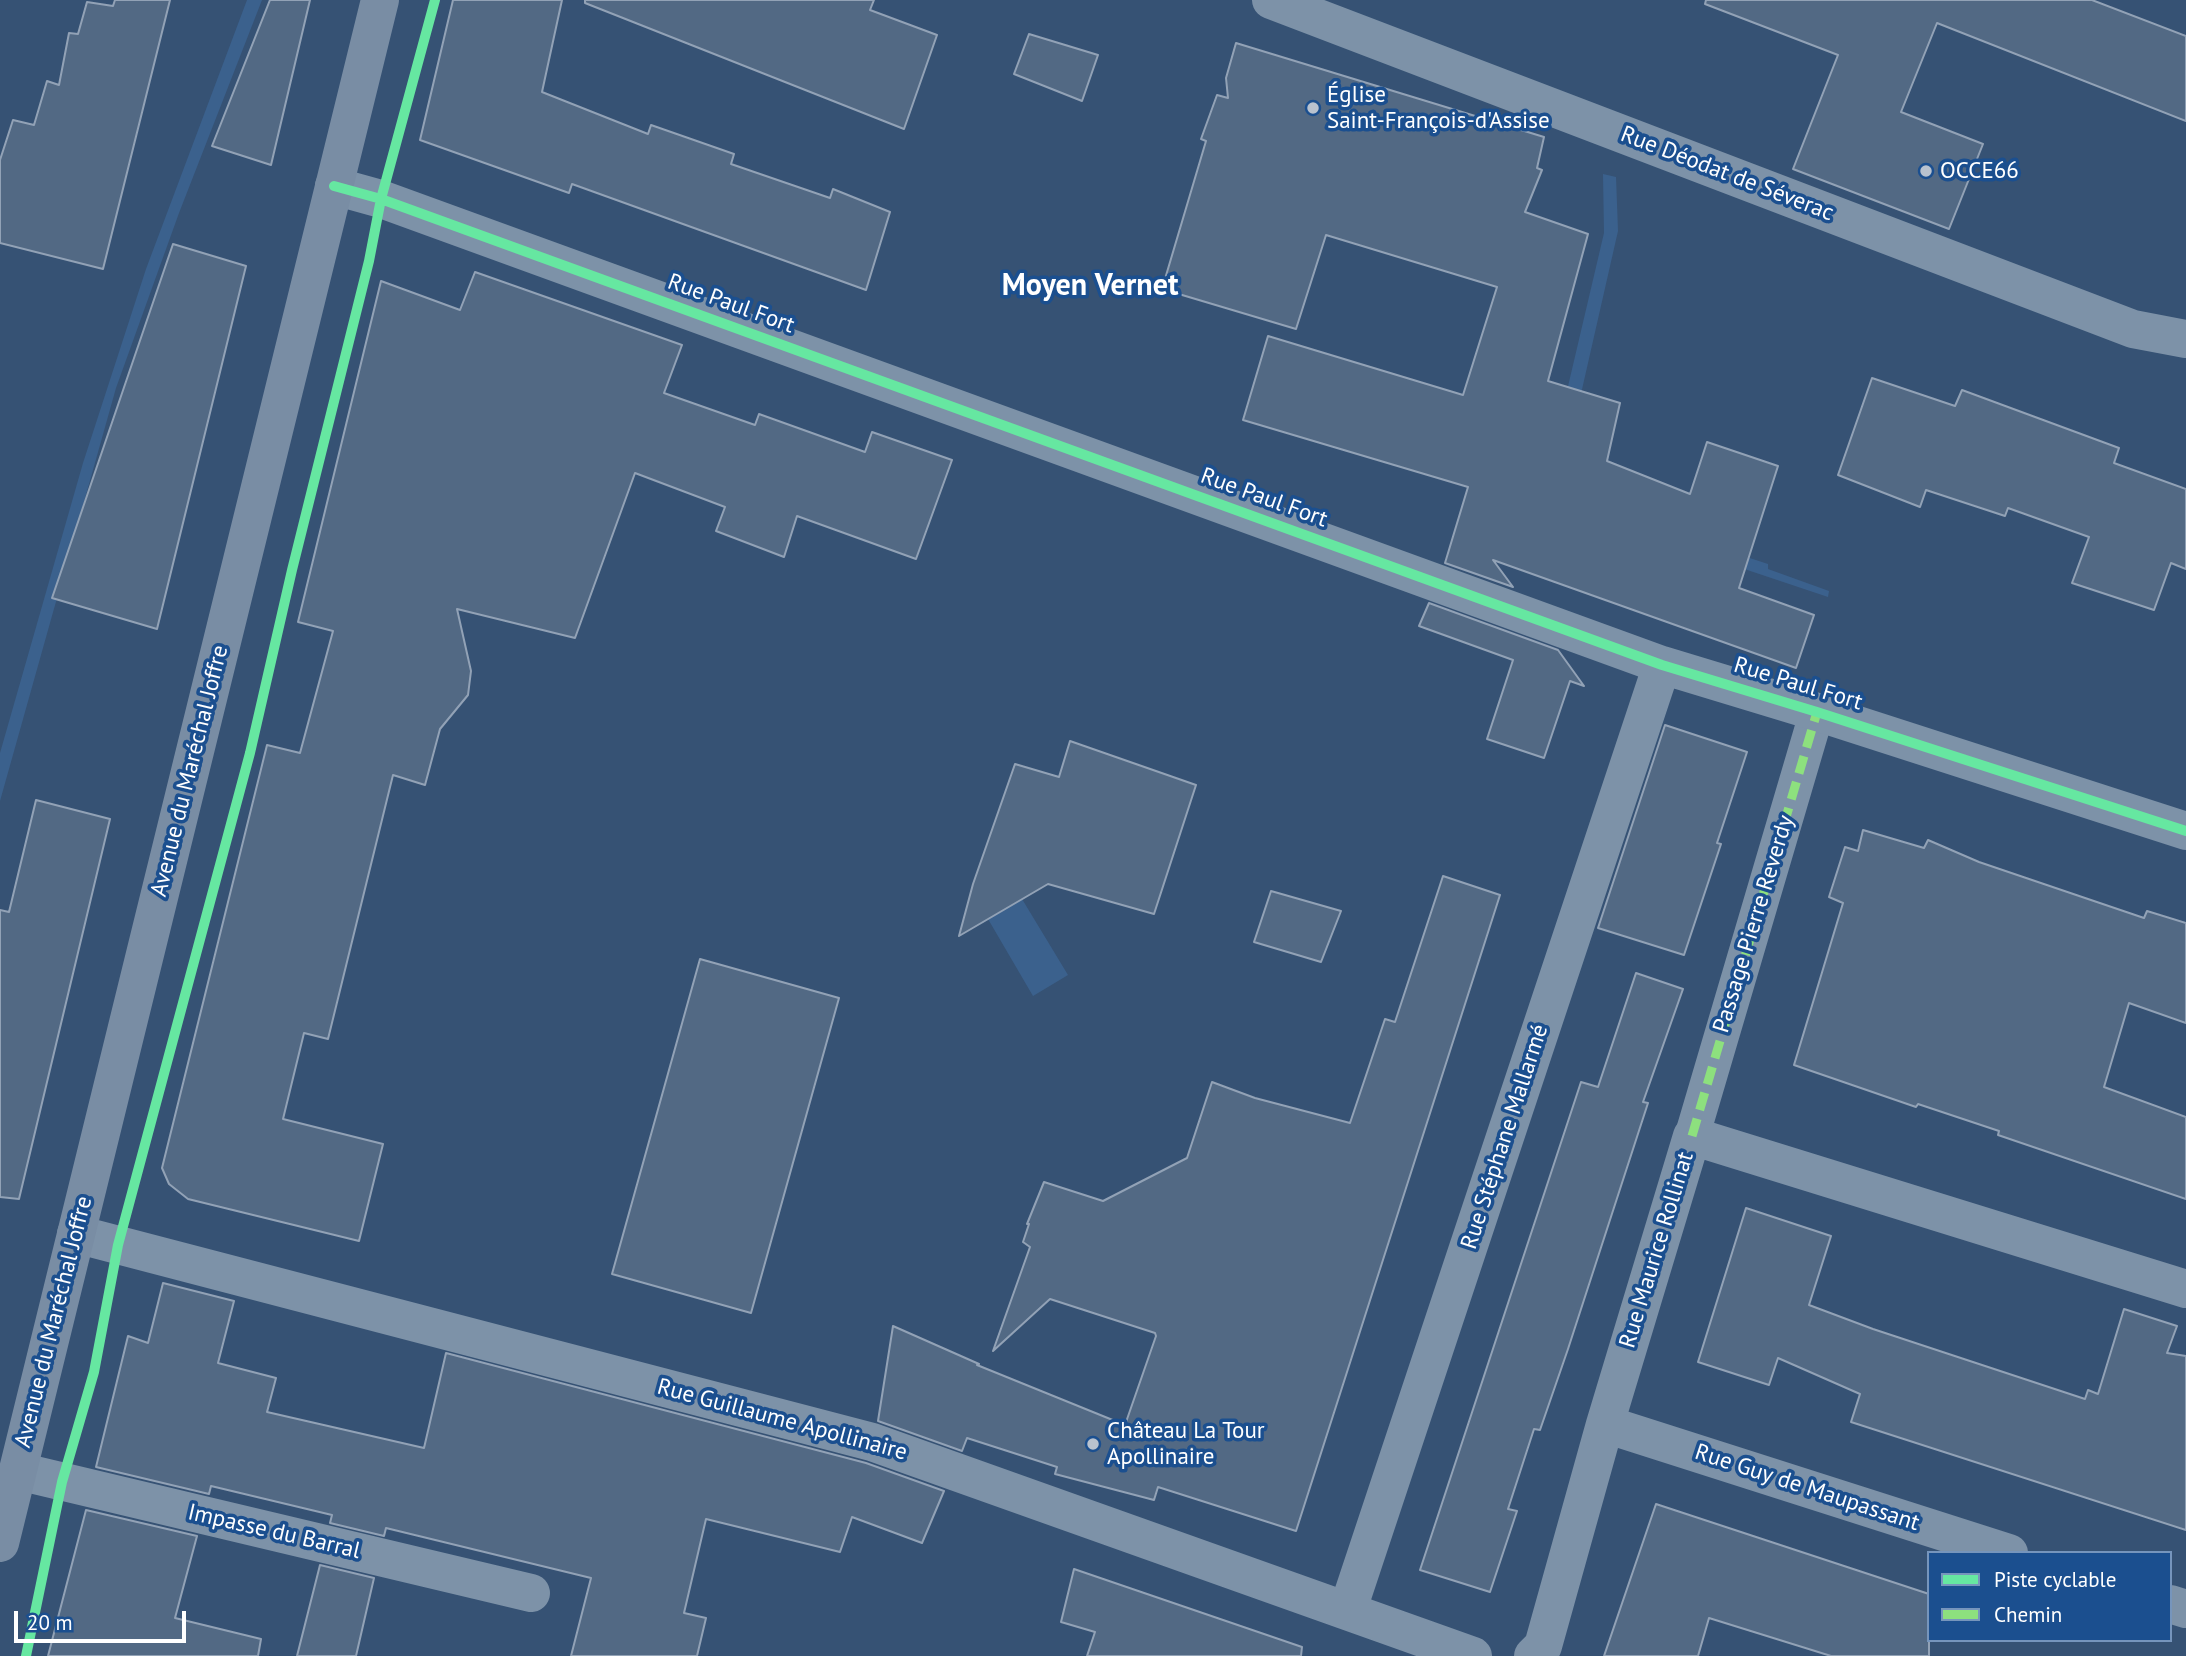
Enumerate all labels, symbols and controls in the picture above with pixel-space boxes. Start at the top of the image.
place label: Église Saint-François-d'Assise [1327,81,1550,135]
marker: Église Saint-François-d'Assise [1305,100,1321,116]
street label: Rue Déodat de Séverac [1617,121,1837,227]
place label: OCCE66 [1940,157,2019,185]
marker: OCCE66 [1918,163,1934,179]
street label: Rue Paul Fort [664,268,798,340]
district label: Moyen Vernet [1002,268,1178,304]
street label: Rue Paul Fort [1197,462,1331,534]
street label: Avenue du Maréchal Joffre [145,643,235,899]
street label: Rue Paul Fort [1730,651,1866,717]
street label: Passage Pierre Reverdy [1708,812,1800,1036]
street label: Rue Stéphane Mallarmé [1456,1021,1554,1253]
street label: Rue Maurice Rollinat [1614,1149,1700,1351]
street label: Avenue du Maréchal Joffre [9,1194,99,1450]
street label: Rue Guillaume Apollinaire [654,1373,910,1467]
place label: Château La Tour Apollinaire [1107,1417,1265,1471]
marker: Château La Tour Apollinaire [1085,1436,1101,1452]
street label: Rue Guy de Maupassant [1691,1439,1923,1537]
street label: Impasse du Barral [185,1499,363,1565]
legend [1927,1551,2172,1642]
text: Piste cyclable [1994,1566,2116,1593]
scale bar [18,1596,189,1640]
text: Chemin [1994,1601,2062,1628]
text: 20 m [27,1609,73,1636]

